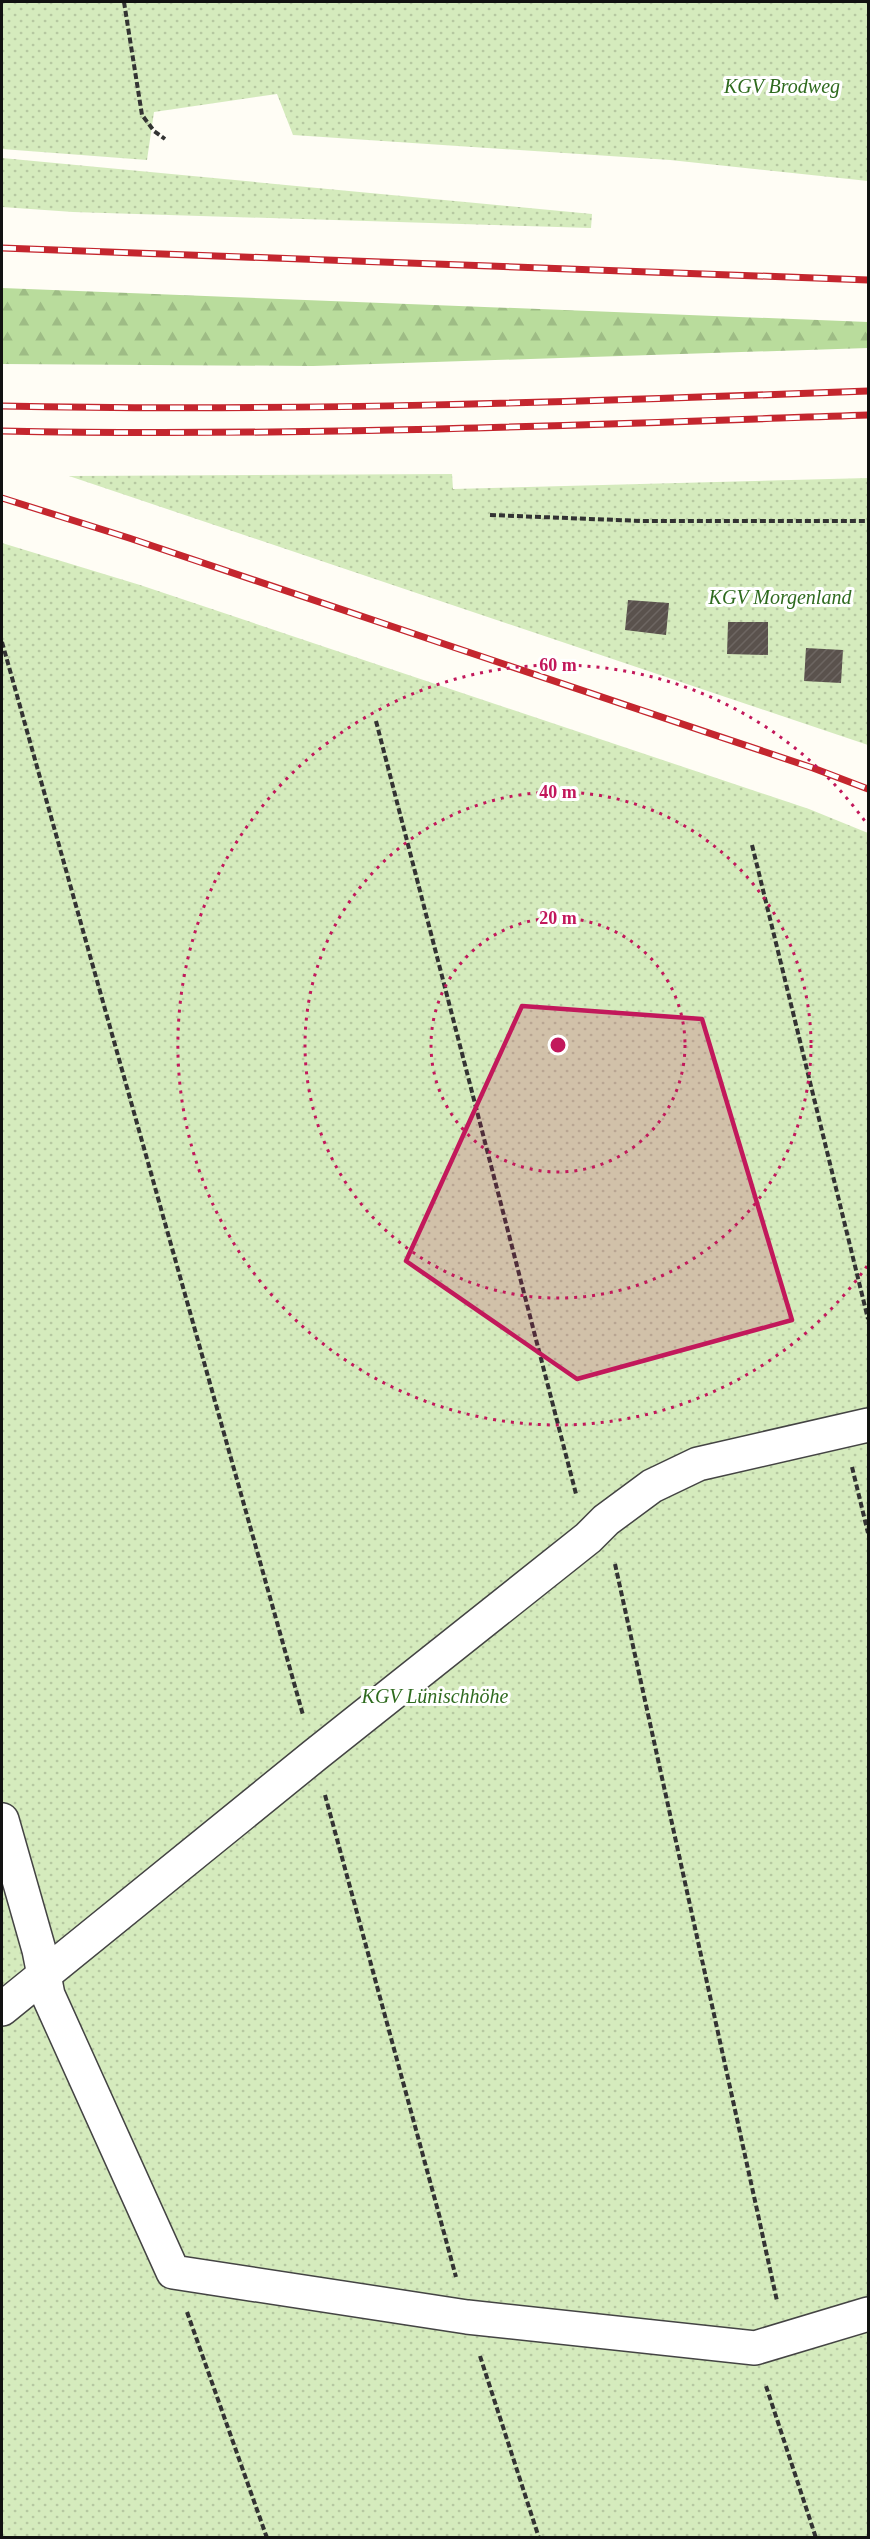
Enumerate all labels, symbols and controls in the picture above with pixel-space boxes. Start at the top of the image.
park label: KGV Brodweg [723,75,840,98]
park label: KGV Morgenland [708,586,852,609]
text: 60 m [539,655,577,675]
text: 40 m [539,782,577,802]
text: 20 m [539,908,577,928]
centre of rings [548,1035,568,1055]
park label: KGV Lünischhöhe [361,1685,509,1707]

